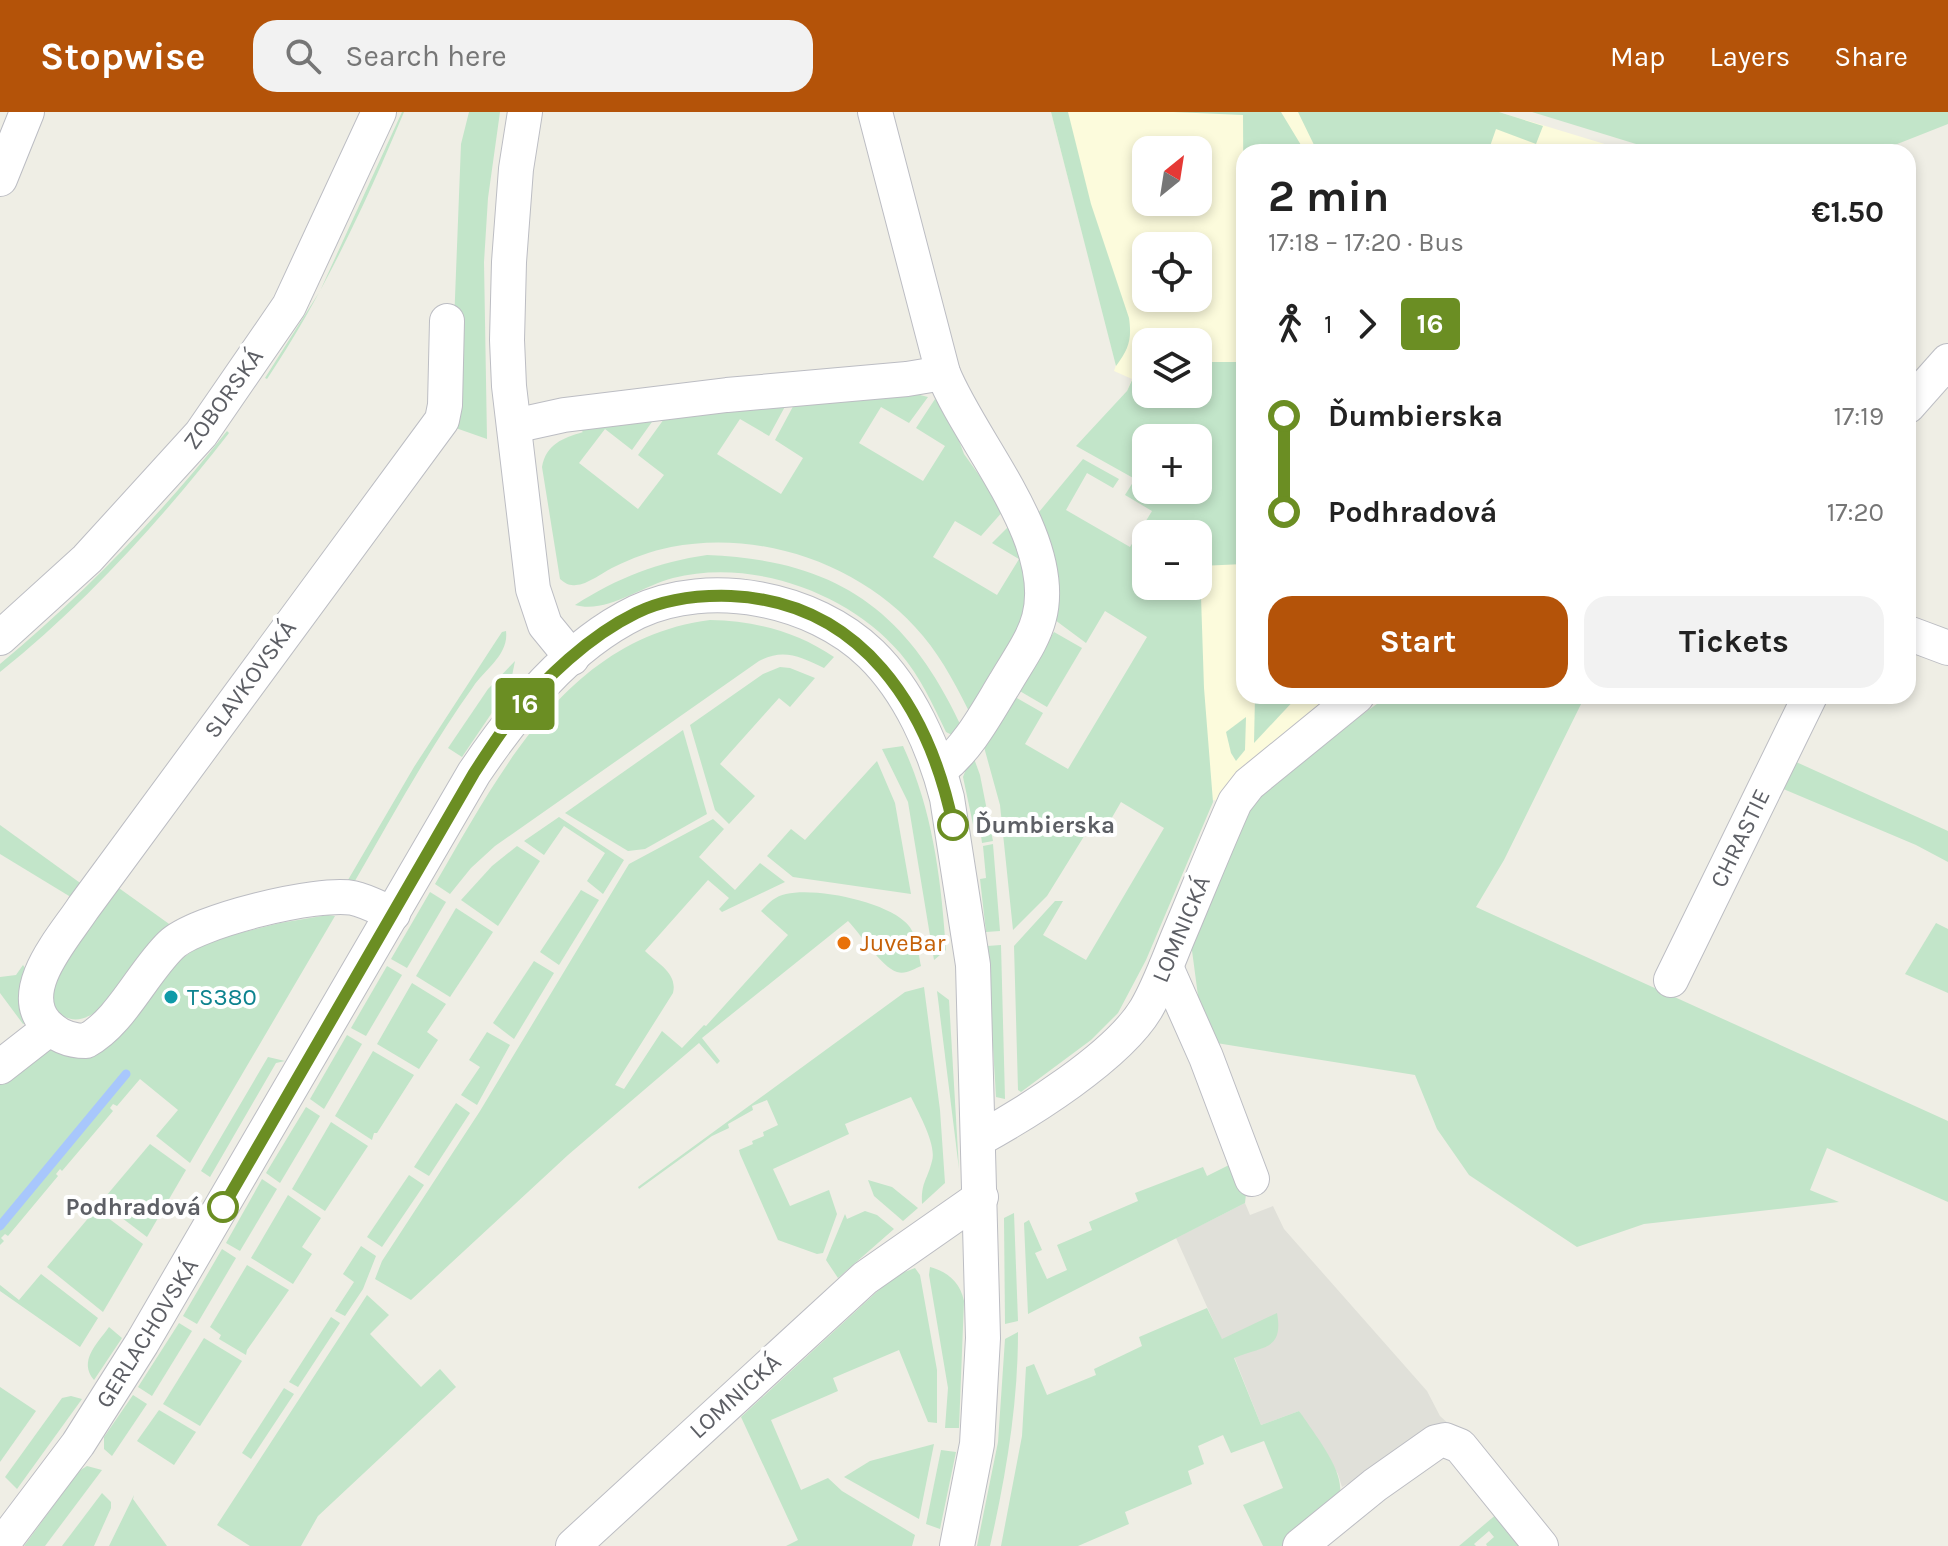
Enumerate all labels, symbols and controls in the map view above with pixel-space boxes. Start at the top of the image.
search box [253,20,813,92]
text: Stopwise [40,34,205,79]
icon: search [281,34,325,78]
text: Search here [345,38,507,74]
text: Map [1610,40,1665,73]
text: Layers [1709,40,1790,73]
text: Share [1834,40,1908,73]
north arrow [1132,136,1212,216]
map controls [1132,136,1212,600]
text: 2 min [1268,171,1389,222]
text: €1.50 [1811,194,1884,230]
text: 17:18 – 17:20 · Bus [1268,227,1464,258]
button: locate [1132,232,1212,312]
icon: walk [1268,302,1312,346]
icon: forward [1345,302,1389,346]
text: 16 [1417,307,1444,340]
text: 1 [1324,309,1333,340]
button: layers [1132,328,1212,408]
street label: ZOBORSKÁ [176,342,269,455]
text: Ďumbierska [1328,398,1503,434]
text: 17:19 [1834,401,1884,432]
button: + [1132,424,1212,504]
text: Podhradová [1328,494,1497,530]
text: 17:20 [1827,497,1884,528]
button: − [1132,520,1212,600]
button: Start [1268,596,1568,688]
button: Tickets [1584,596,1884,688]
street label: SLAVKOVSKÁ [197,614,302,743]
line badge: 16 [489,678,561,730]
text: 16 [512,687,538,720]
street label: CHRASTIE [1704,784,1776,892]
marker: Ďumbierska [938,810,968,840]
place label: Ďumbierska [975,810,1115,839]
street label: LOMNICKÁ [1145,871,1216,987]
place label: JuveBar [860,929,946,957]
marker: JuveBar [835,934,853,952]
place label: TS380 [187,983,257,1011]
marker: TS380 [162,988,180,1006]
marker: Podhradová [208,1192,238,1222]
place label: Podhradová [66,1193,201,1221]
street label: GERLACHOVSKÁ [89,1252,204,1413]
street label: LOMNICKÁ [683,1347,787,1444]

